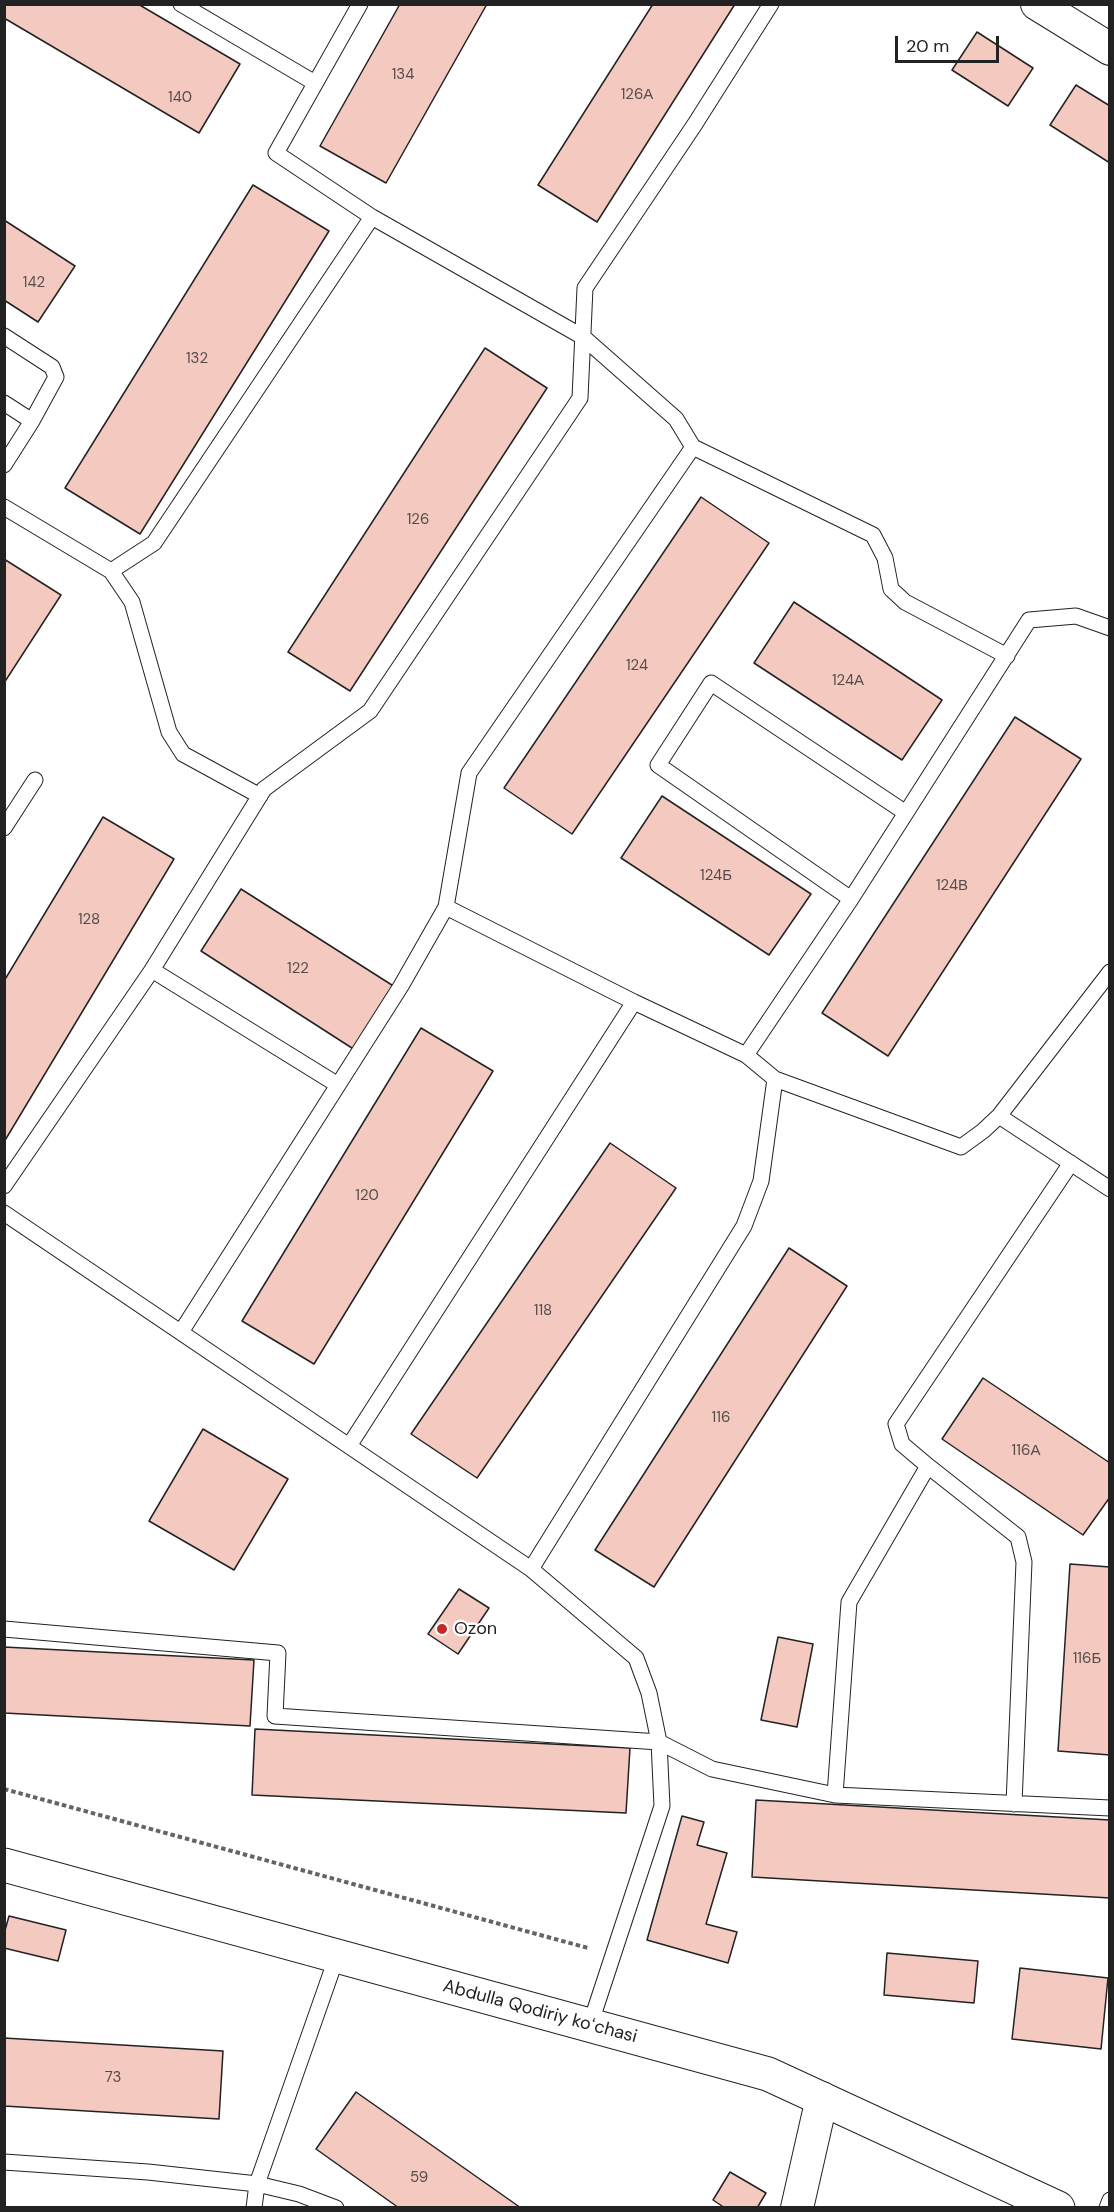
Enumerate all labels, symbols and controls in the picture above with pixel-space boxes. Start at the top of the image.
scale bar [898,24,1002,62]
text: 20 m [906,34,949,58]
house number: 134 [392,66,414,84]
house number: 126А [621,86,653,104]
house number: 140 [168,89,192,107]
house number: 142 [23,274,45,292]
house number: 132 [186,350,208,368]
house number: 126 [407,511,429,529]
house number: 124 [626,657,648,675]
house number: 124А [832,672,864,690]
house number: 124Б [700,867,732,885]
house number: 124В [936,877,968,895]
house number: 128 [78,911,100,929]
house number: 122 [287,960,309,978]
house number: 120 [355,1187,379,1205]
house number: 118 [534,1302,552,1320]
house number: 116 [712,1409,730,1427]
house number: 116А [1012,1442,1040,1460]
place label: Ozon [454,1618,497,1640]
marker: Ozon [435,1622,449,1636]
house number: 116Б [1073,1650,1101,1668]
street label: Abdulla Qodiriy koʻchasi [440,1976,640,2048]
house number: 73 [105,2069,121,2087]
house number: 59 [410,2169,428,2187]

